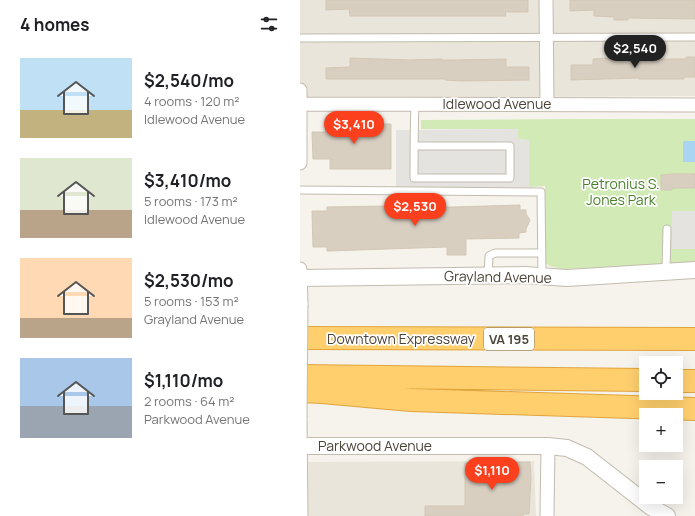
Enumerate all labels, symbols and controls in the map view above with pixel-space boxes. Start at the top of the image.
text: 4 homes [20,13,89,36]
icon: filters [258,13,280,35]
pin: $2,540 [602,35,668,69]
text: $2,540 [613,39,657,57]
text: $2,540/mo [144,69,234,92]
icon: home [52,74,100,122]
text: 4 rooms · 120 m² [144,92,239,110]
street label: Idlewood Avenue [443,94,551,113]
text: Idlewood Avenue [144,110,245,128]
pin: $3,410 [321,111,387,145]
text: $3,410 [333,115,375,133]
text: $3,410/mo [144,169,231,192]
icon: home [52,174,100,222]
park label: Petronius S. Jones Park [582,174,660,209]
text: 5 rooms · 173 m² [144,192,238,210]
pin: $2,530 [382,193,448,227]
text: $2,530 [393,197,437,215]
text: Idlewood Avenue [144,210,245,228]
street label: Grayland Avenue [444,266,552,287]
text: $2,530/mo [144,269,234,292]
icon: home [52,274,100,322]
text: 5 rooms · 153 m² [144,292,239,310]
text: Grayland Avenue [144,310,244,328]
road number: VA 195 [484,328,534,350]
street label: Downtown Expressway [327,329,476,348]
map controls [639,356,683,504]
button: locate [639,356,683,400]
text: $1,110/mo [144,369,223,392]
icon: home [52,374,100,422]
text: 2 rooms · 64 m² [144,392,235,410]
button: + [639,408,683,452]
text: Parkwood Avenue [144,410,250,428]
street label: Parkwood Avenue [318,436,432,455]
pin: $1,110 [459,457,525,491]
button: − [639,460,683,504]
text: $1,110 [474,461,510,479]

